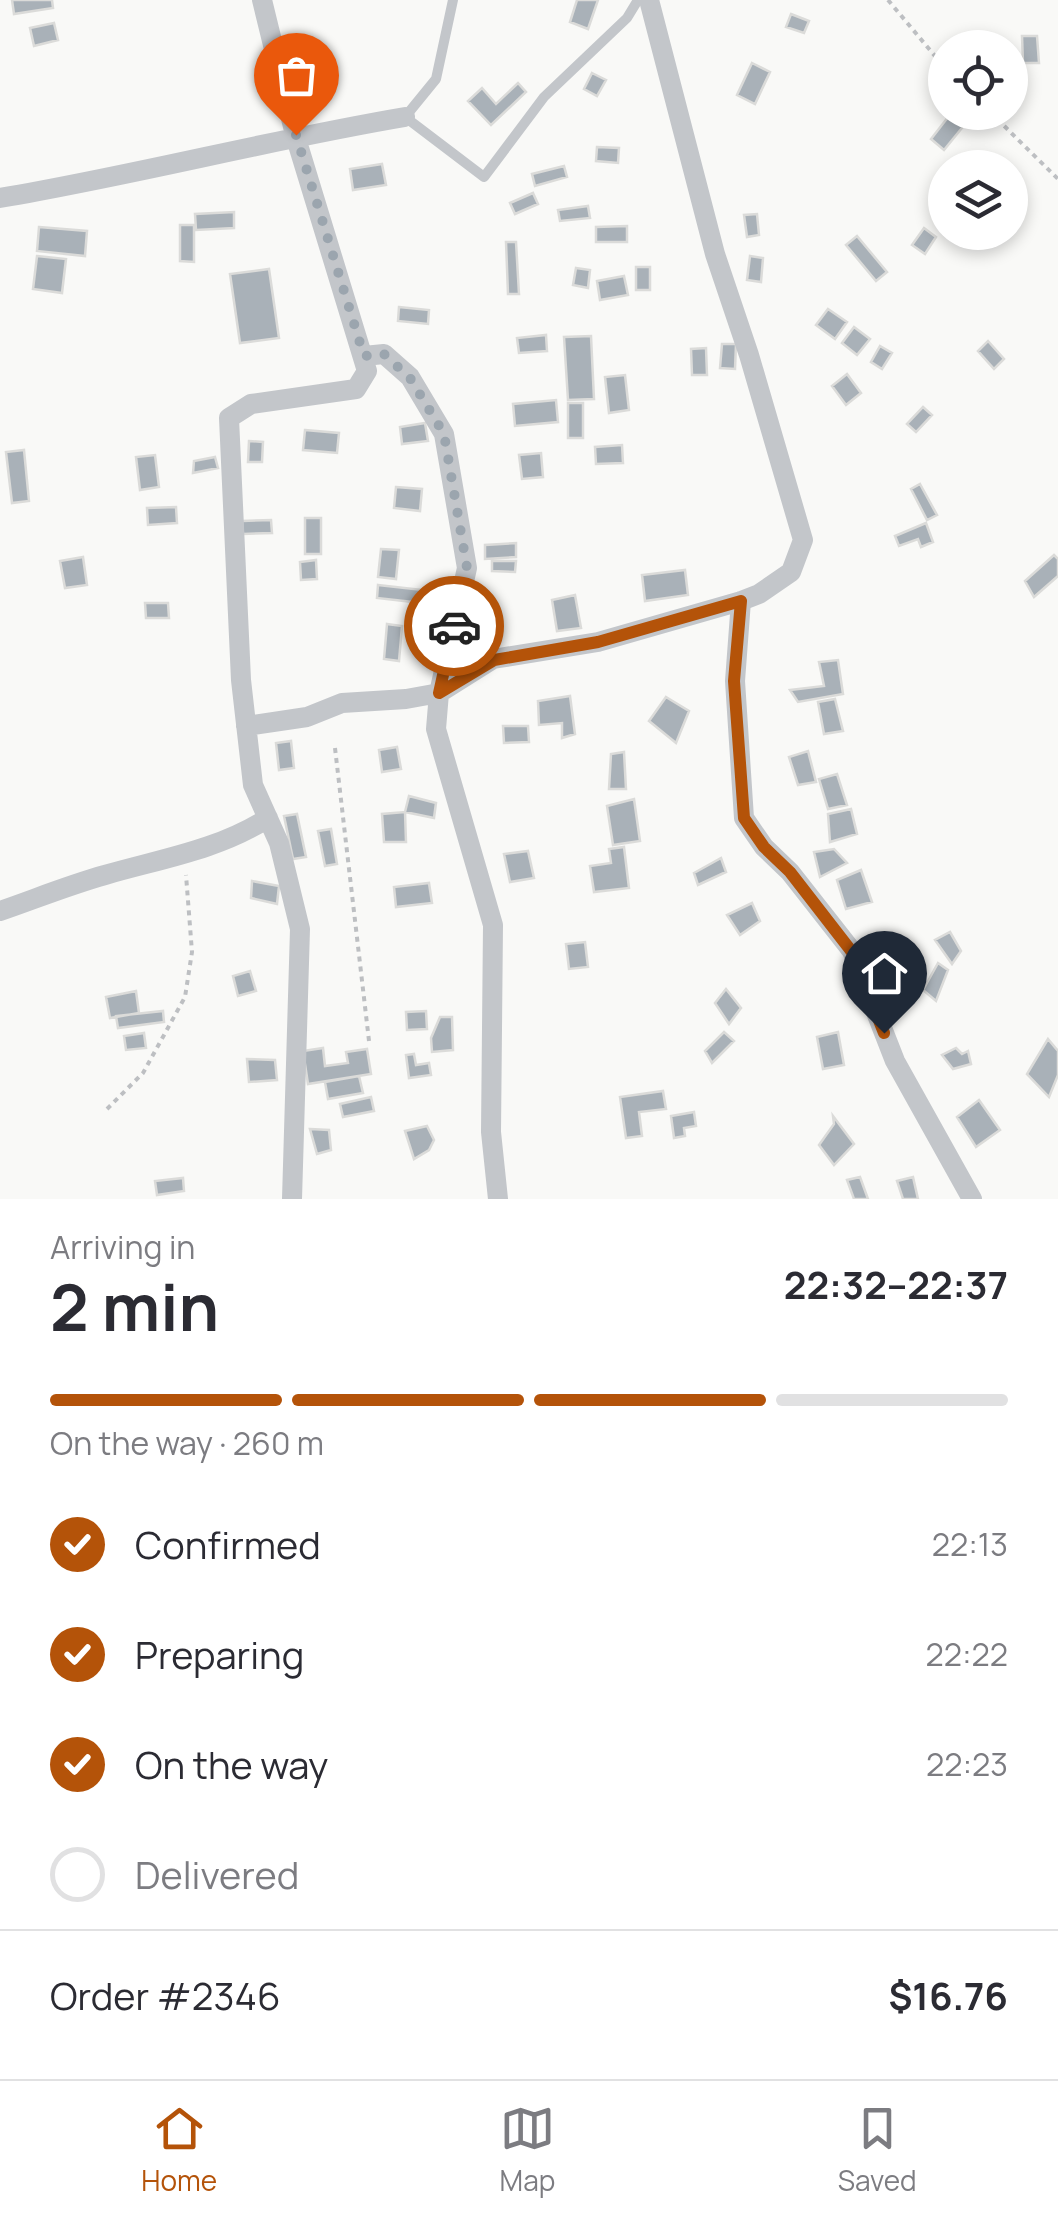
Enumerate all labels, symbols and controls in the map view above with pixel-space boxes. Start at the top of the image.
map controls [928,30,1028,250]
button: locate [928,30,1028,130]
pin [254,33,339,136]
icon: bag [269,48,324,103]
button: layers [928,150,1028,250]
courier [404,576,504,676]
icon: car [427,599,482,654]
pin [842,931,927,1034]
icon: home [857,946,912,1001]
text: Arriving in [50,1225,195,1269]
text: 22:32–22:37 [784,1258,1008,1310]
text: 2 min [50,1262,219,1351]
text: On the way · 260 m [50,1421,324,1465]
icon: check [50,1517,105,1572]
text: Confirmed [135,1518,321,1570]
text: 22:13 [932,1522,1008,1566]
icon: check [50,1627,105,1682]
text: Preparing [135,1628,304,1680]
text: 22:22 [925,1632,1008,1676]
icon: check [50,1737,105,1792]
text: On the way [135,1738,328,1790]
text: 22:23 [926,1742,1008,1786]
text: Delivered [135,1848,299,1900]
text: Order #2346 [50,1969,280,2021]
text: $16.76 [888,1969,1008,2021]
tab: Home [141,2101,217,2199]
tab: Map [500,2101,555,2199]
tab: Saved [838,2101,917,2199]

